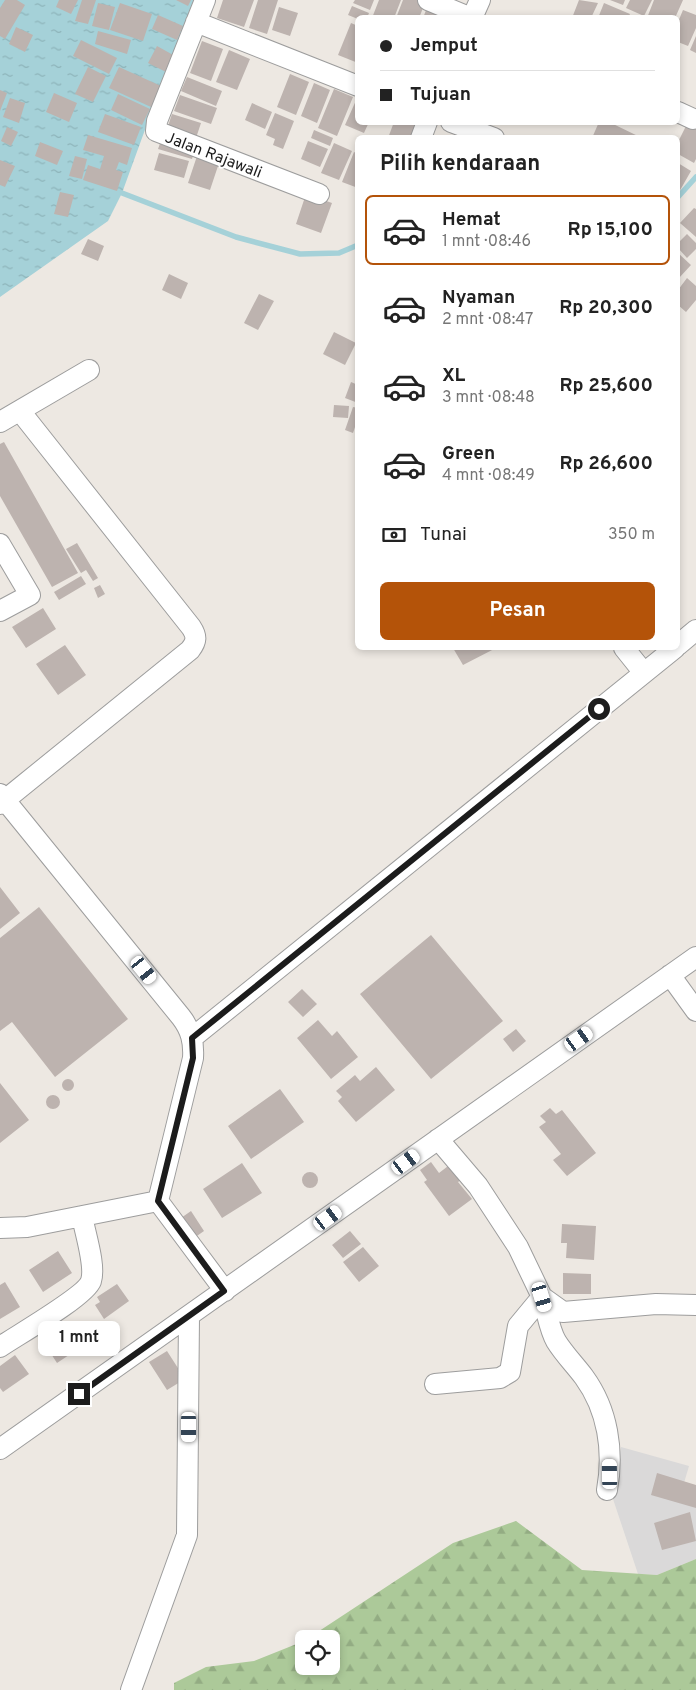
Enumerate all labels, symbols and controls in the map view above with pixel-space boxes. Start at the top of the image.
text: Jemput [410,34,478,58]
text: Tujuan [410,83,471,107]
street label: Jalan Rajawali [162,128,265,184]
text: Pilih kendaraan [380,151,540,178]
icon: car [382,208,427,253]
text: Hemat [442,208,501,232]
text: Rp 15,100 [568,218,653,242]
text: 1 mnt · 08:46 [442,232,531,252]
icon: car [382,286,427,331]
text: Nyaman [442,286,515,310]
text: Rp 20,300 [559,296,653,320]
text: 2 mnt · 08:47 [442,310,533,330]
icon: car [382,364,427,409]
text: XL [442,364,465,388]
text: Rp 25,600 [559,374,653,398]
text: 3 mnt · 08:48 [442,388,535,408]
icon: car [382,442,427,487]
text: Green [442,442,495,466]
text: Rp 26,600 [559,452,653,476]
text: 4 mnt · 08:49 [442,466,535,486]
icon: cash [380,521,408,549]
text: Tunai [420,523,467,547]
text: 350 m [608,525,655,545]
button: Pesan [380,582,655,640]
route start [588,698,610,720]
car [128,954,159,986]
car [562,1024,595,1054]
car [389,1147,422,1177]
car [311,1203,344,1233]
car [530,1280,553,1314]
callout: 1 mnt [38,1322,120,1356]
text: 1 mnt [59,1328,99,1348]
route end [68,1383,90,1405]
car [181,1412,196,1442]
car [602,1459,617,1489]
map controls [295,1630,340,1675]
button: locate [295,1630,340,1675]

